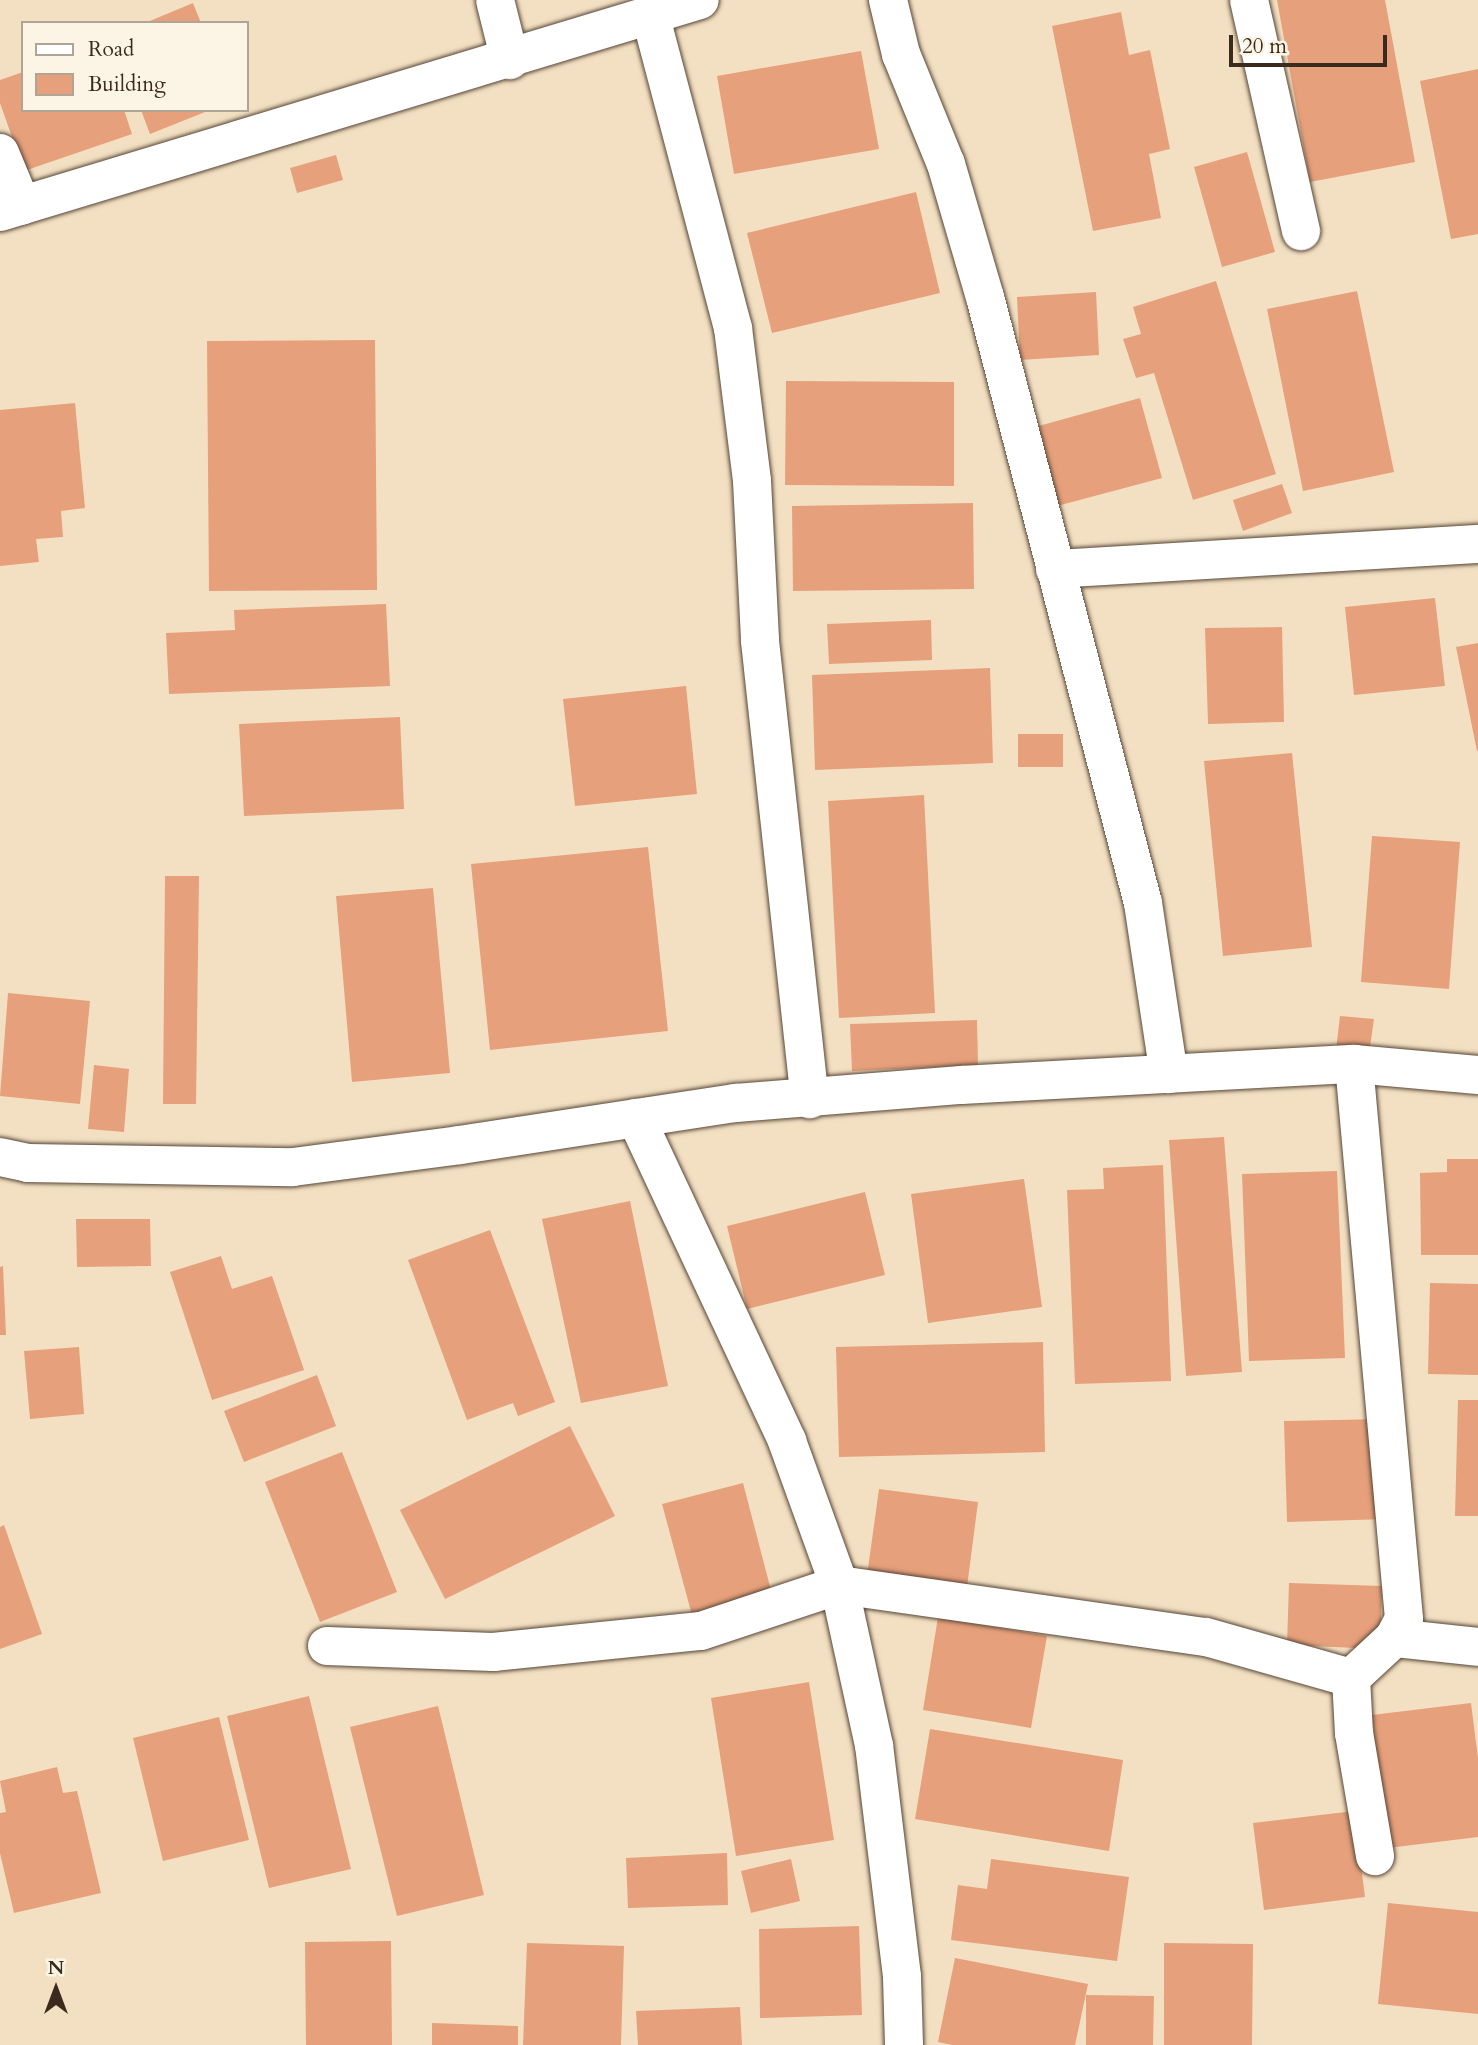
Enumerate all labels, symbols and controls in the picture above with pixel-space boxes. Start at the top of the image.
legend [21,21,248,112]
scale bar [1233,21,1390,65]
text: 20 m [1242,32,1287,61]
text: Road [88,35,134,64]
text: Building [88,70,166,99]
north arrow [21,1954,91,2024]
text: N [48,1955,64,1981]

